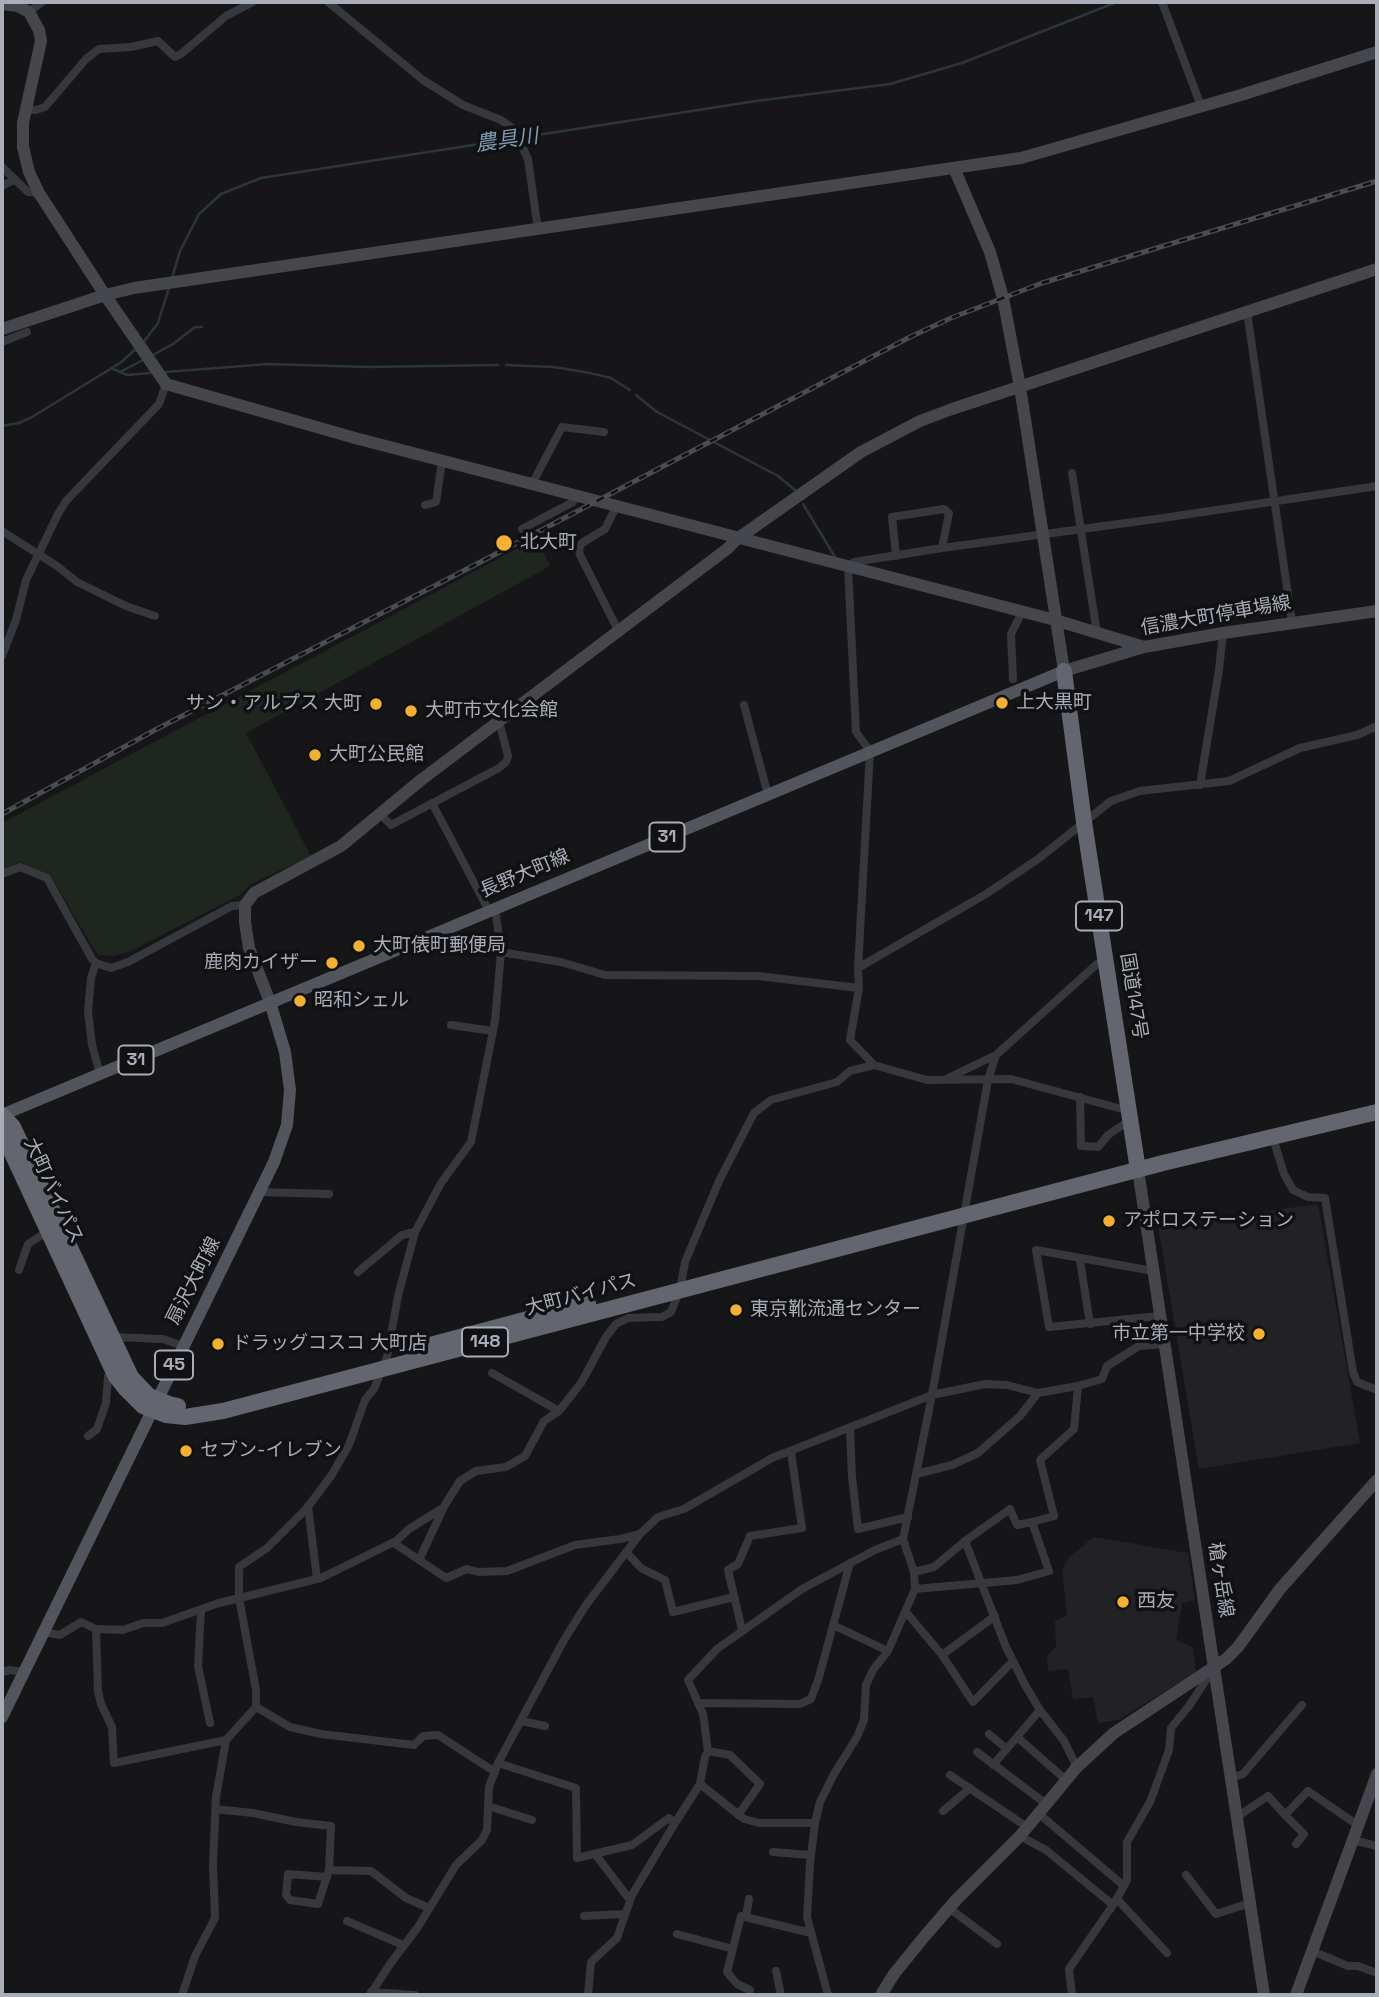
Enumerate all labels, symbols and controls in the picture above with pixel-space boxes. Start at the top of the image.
water label: 農具川 [474,124,540,158]
place label: 北大町 [520,532,577,554]
marker: 北大町 [494,533,514,553]
street label: 信濃大町停車場線 [1139,592,1293,640]
place label: 上大黒町 [1016,692,1092,714]
place label: サン・アルプス 大町 [186,693,362,715]
marker: 上大黒町 [994,695,1010,711]
marker: サン・アルプス 大町 [368,696,384,712]
place label: 大町市文化会館 [425,700,558,722]
marker: 大町市文化会館 [403,703,419,719]
place label: 大町公民館 [329,744,424,766]
marker: 大町公民館 [307,747,323,763]
road number: 31 [650,822,684,852]
street label: 長野大町線 [477,845,573,903]
road number: 147 [1076,902,1122,931]
place label: 大町俵町郵便局 [373,935,506,957]
marker: 大町俵町郵便局 [351,938,367,954]
street label: 国道147号 [1115,951,1151,1041]
place label: 鹿肉カイザー [204,952,318,974]
marker: 鹿肉カイザー [324,955,340,971]
place label: 昭和シェル [314,990,409,1012]
marker: 昭和シェル [292,993,308,1009]
road number: 31 [118,1045,154,1074]
street label: 大町バイパス [19,1135,87,1247]
place label: アポロステーション [1123,1210,1294,1232]
marker: アポロステーション [1101,1213,1117,1229]
street label: 扇沢大町線 [162,1234,226,1328]
street label: 大町バイパス [523,1269,639,1321]
place label: 東京靴流通センター [750,1299,921,1321]
marker: 東京靴流通センター [728,1302,744,1318]
place label: 市立第一中学校 [1112,1323,1245,1345]
marker: 市立第一中学校 [1251,1326,1267,1342]
road number: 148 [462,1328,508,1357]
place label: ドラッグコスコ 大町店 [232,1333,427,1355]
marker: ドラッグコスコ 大町店 [210,1336,226,1352]
road number: 45 [155,1350,193,1380]
place label: セブン-イレブン [200,1440,342,1462]
marker: セブン-イレブン [178,1443,194,1459]
street label: 槍ヶ岳線 [1203,1541,1237,1619]
place label: 西友 [1137,1591,1175,1613]
marker: 西友 [1115,1594,1131,1610]

